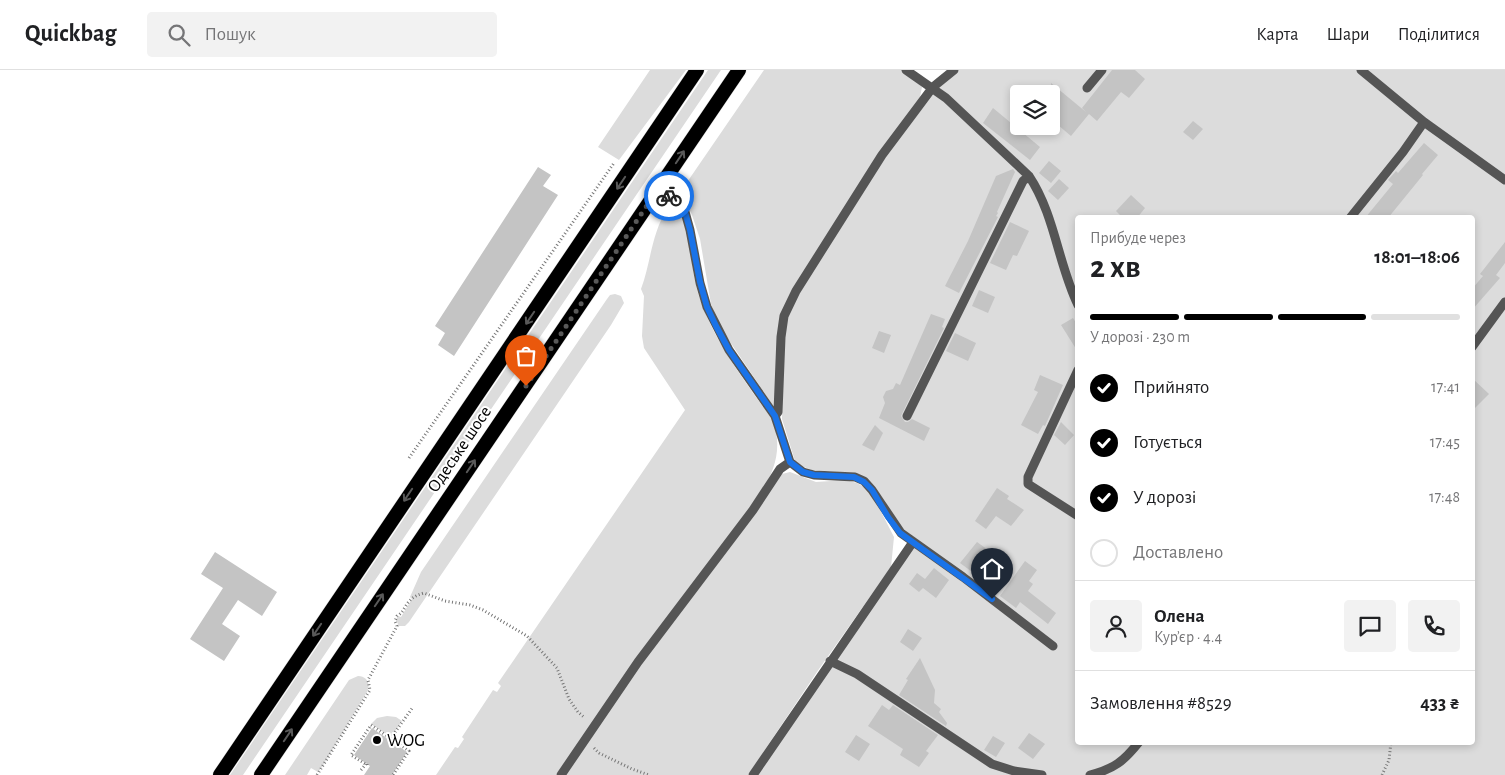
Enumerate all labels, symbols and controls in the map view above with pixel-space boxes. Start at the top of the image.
search box [147,12,497,57]
icon: search [165,21,193,49]
text: Quickbag [25,22,117,46]
text: Пошук [205,25,256,44]
text: Карта [1256,26,1298,44]
text: Шари [1326,26,1370,44]
text: Поділитися [1398,26,1480,44]
map controls [1010,85,1060,135]
button: layers [1010,85,1060,135]
one-way arrow [675,151,685,165]
courier [644,171,694,221]
one-way arrow [616,176,626,190]
icon: bike [655,182,683,210]
text: Прибуде через [1090,230,1186,246]
text: 18:01–18:06 [1374,248,1460,267]
text: 2 хв [1090,251,1140,283]
one-way arrow [525,310,535,324]
text: У дорозі · 230 m [1090,329,1190,345]
pin [505,335,547,386]
icon: bag [512,342,540,370]
icon: check [1090,374,1118,402]
text: Прийнято [1133,378,1209,397]
text: 17:41 [1431,379,1460,395]
street label: Одеське шосе [424,403,495,496]
icon: check [1090,429,1118,457]
text: Готується [1133,433,1203,452]
text: 17:45 [1430,434,1460,450]
one-way arrow [466,459,476,473]
icon: check [1090,484,1118,512]
one-way arrow [403,488,413,502]
text: У дорозі [1133,488,1196,507]
text: 17:48 [1429,489,1460,505]
text: Доставлено [1133,543,1223,562]
pin [971,548,1013,599]
icon: home [978,555,1006,583]
one-way arrow [374,593,384,607]
button: person [1090,600,1142,652]
button: chat [1344,600,1396,652]
button: phone [1408,600,1460,652]
text: Олена [1154,607,1204,626]
one-way arrow [312,622,322,636]
text: Кур’єр · 4.4 [1154,629,1222,645]
text: Замовлення #8529 [1090,694,1232,713]
text: 433 ₴ [1420,694,1460,713]
one-way arrow [283,728,293,742]
place label: WOG [387,732,425,750]
marker: WOG [371,734,383,746]

